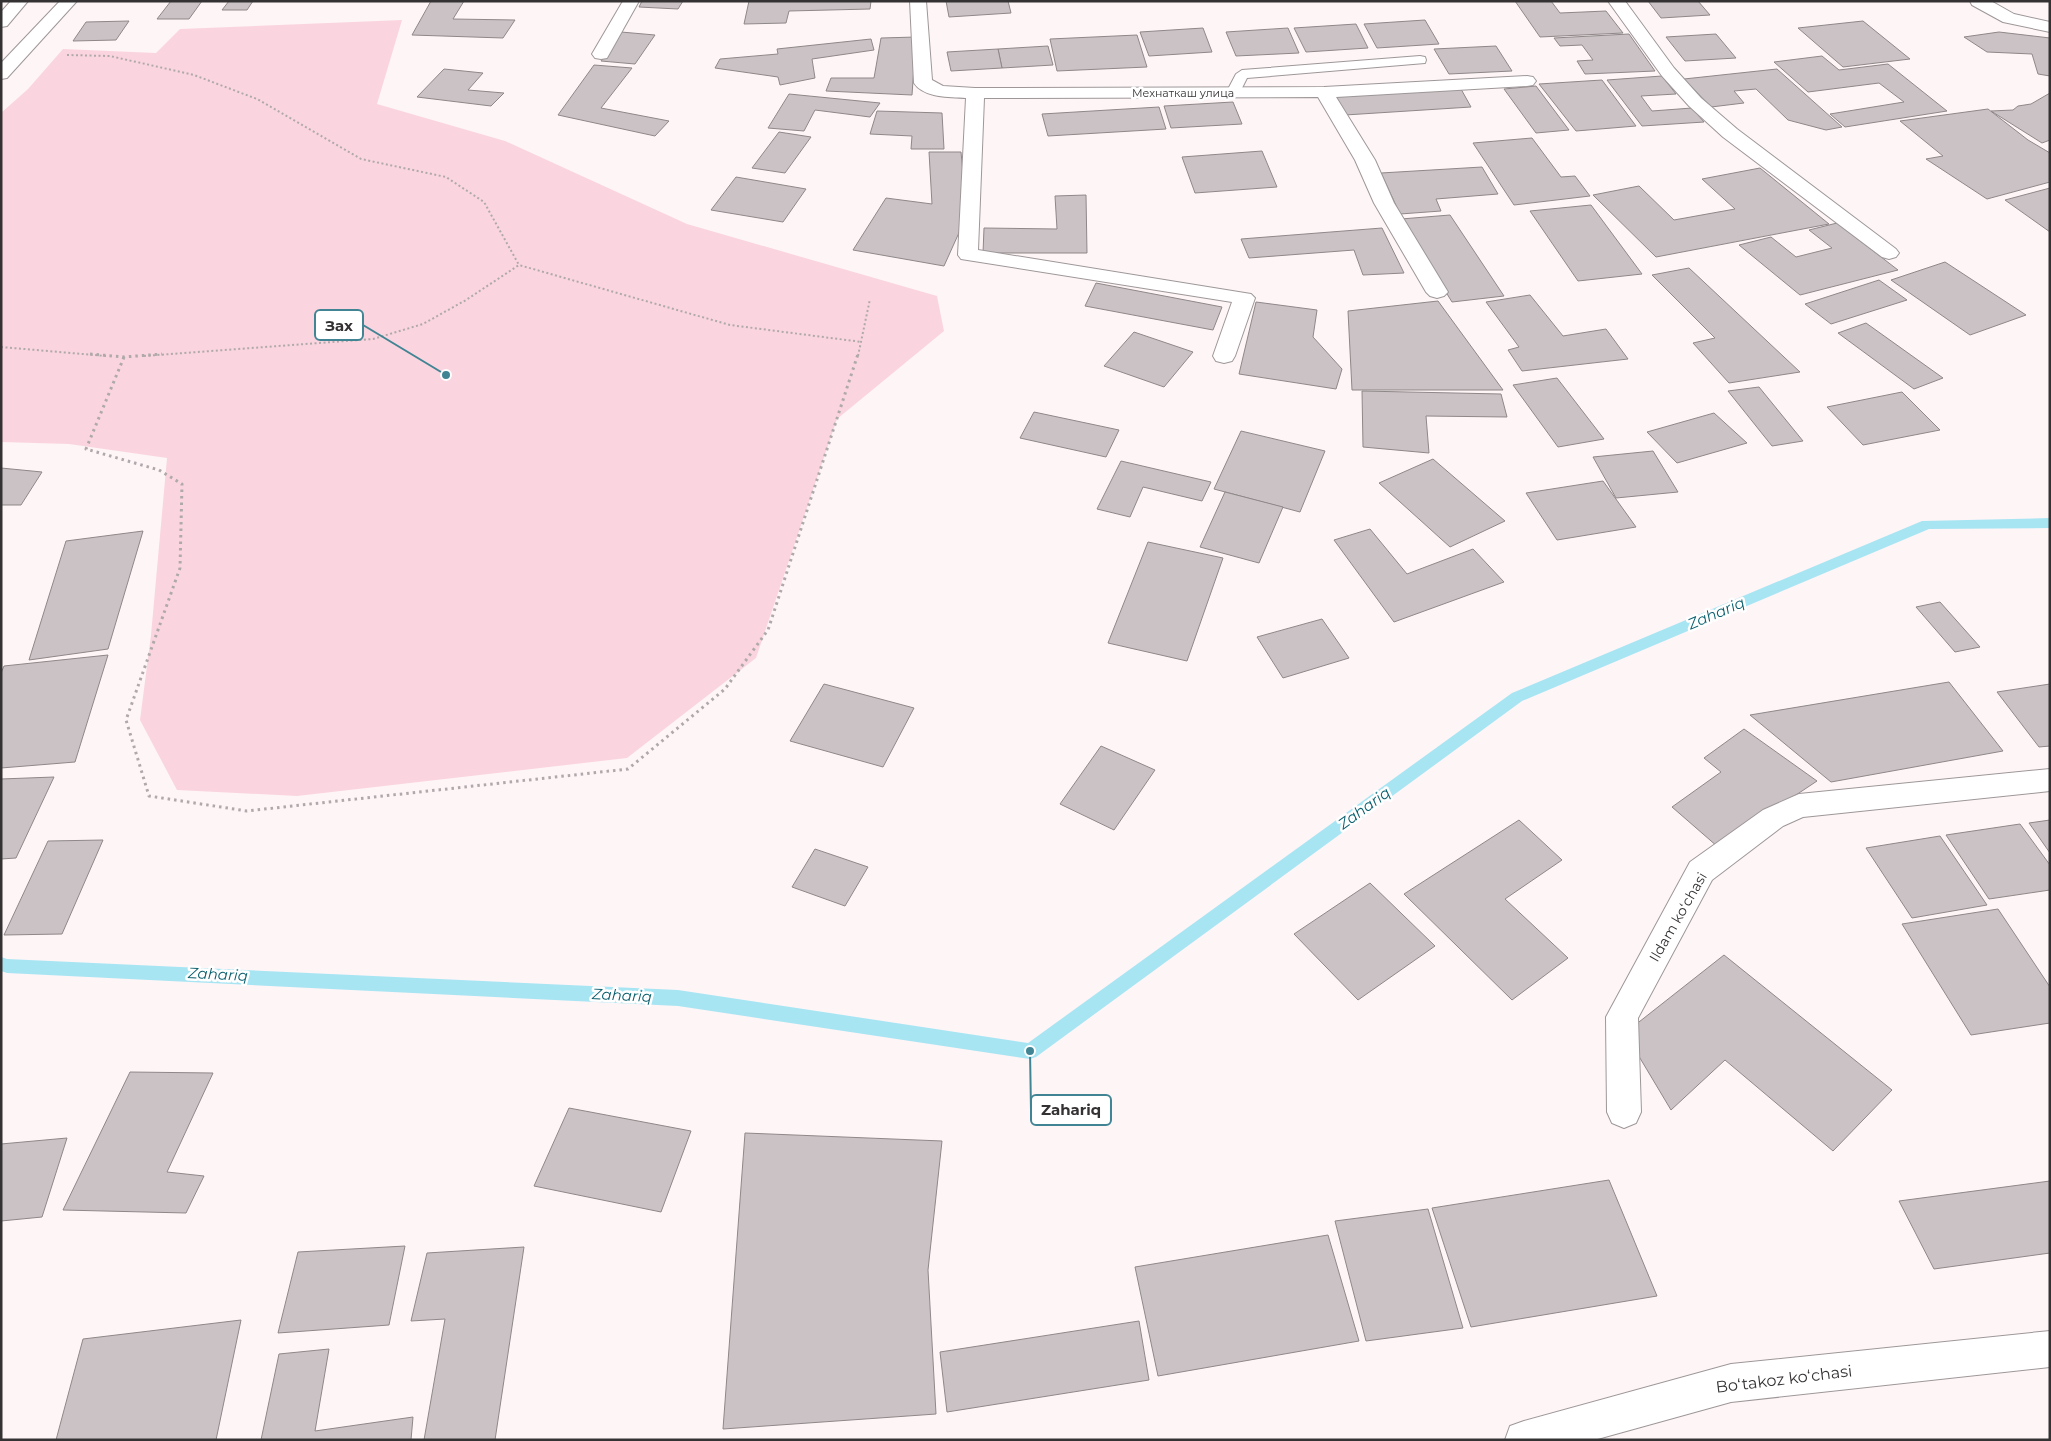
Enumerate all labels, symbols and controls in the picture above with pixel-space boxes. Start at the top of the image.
street label: Мехнаткаш улица [1132,86,1234,100]
callout: Зах [315,310,363,340]
text: Зах [324,316,353,335]
water label: Zahariq [1684,593,1747,634]
water label: Zahariq [1333,783,1394,834]
street label: Ildam koʻchasi [1645,869,1711,965]
water label: Zahariq [186,963,249,985]
water label: Zahariq [590,984,653,1006]
callout: Zahariq [1031,1095,1111,1125]
text: Zahariq [1041,1100,1101,1119]
street label: Boʻtakoz koʻchasi [1715,1361,1853,1397]

